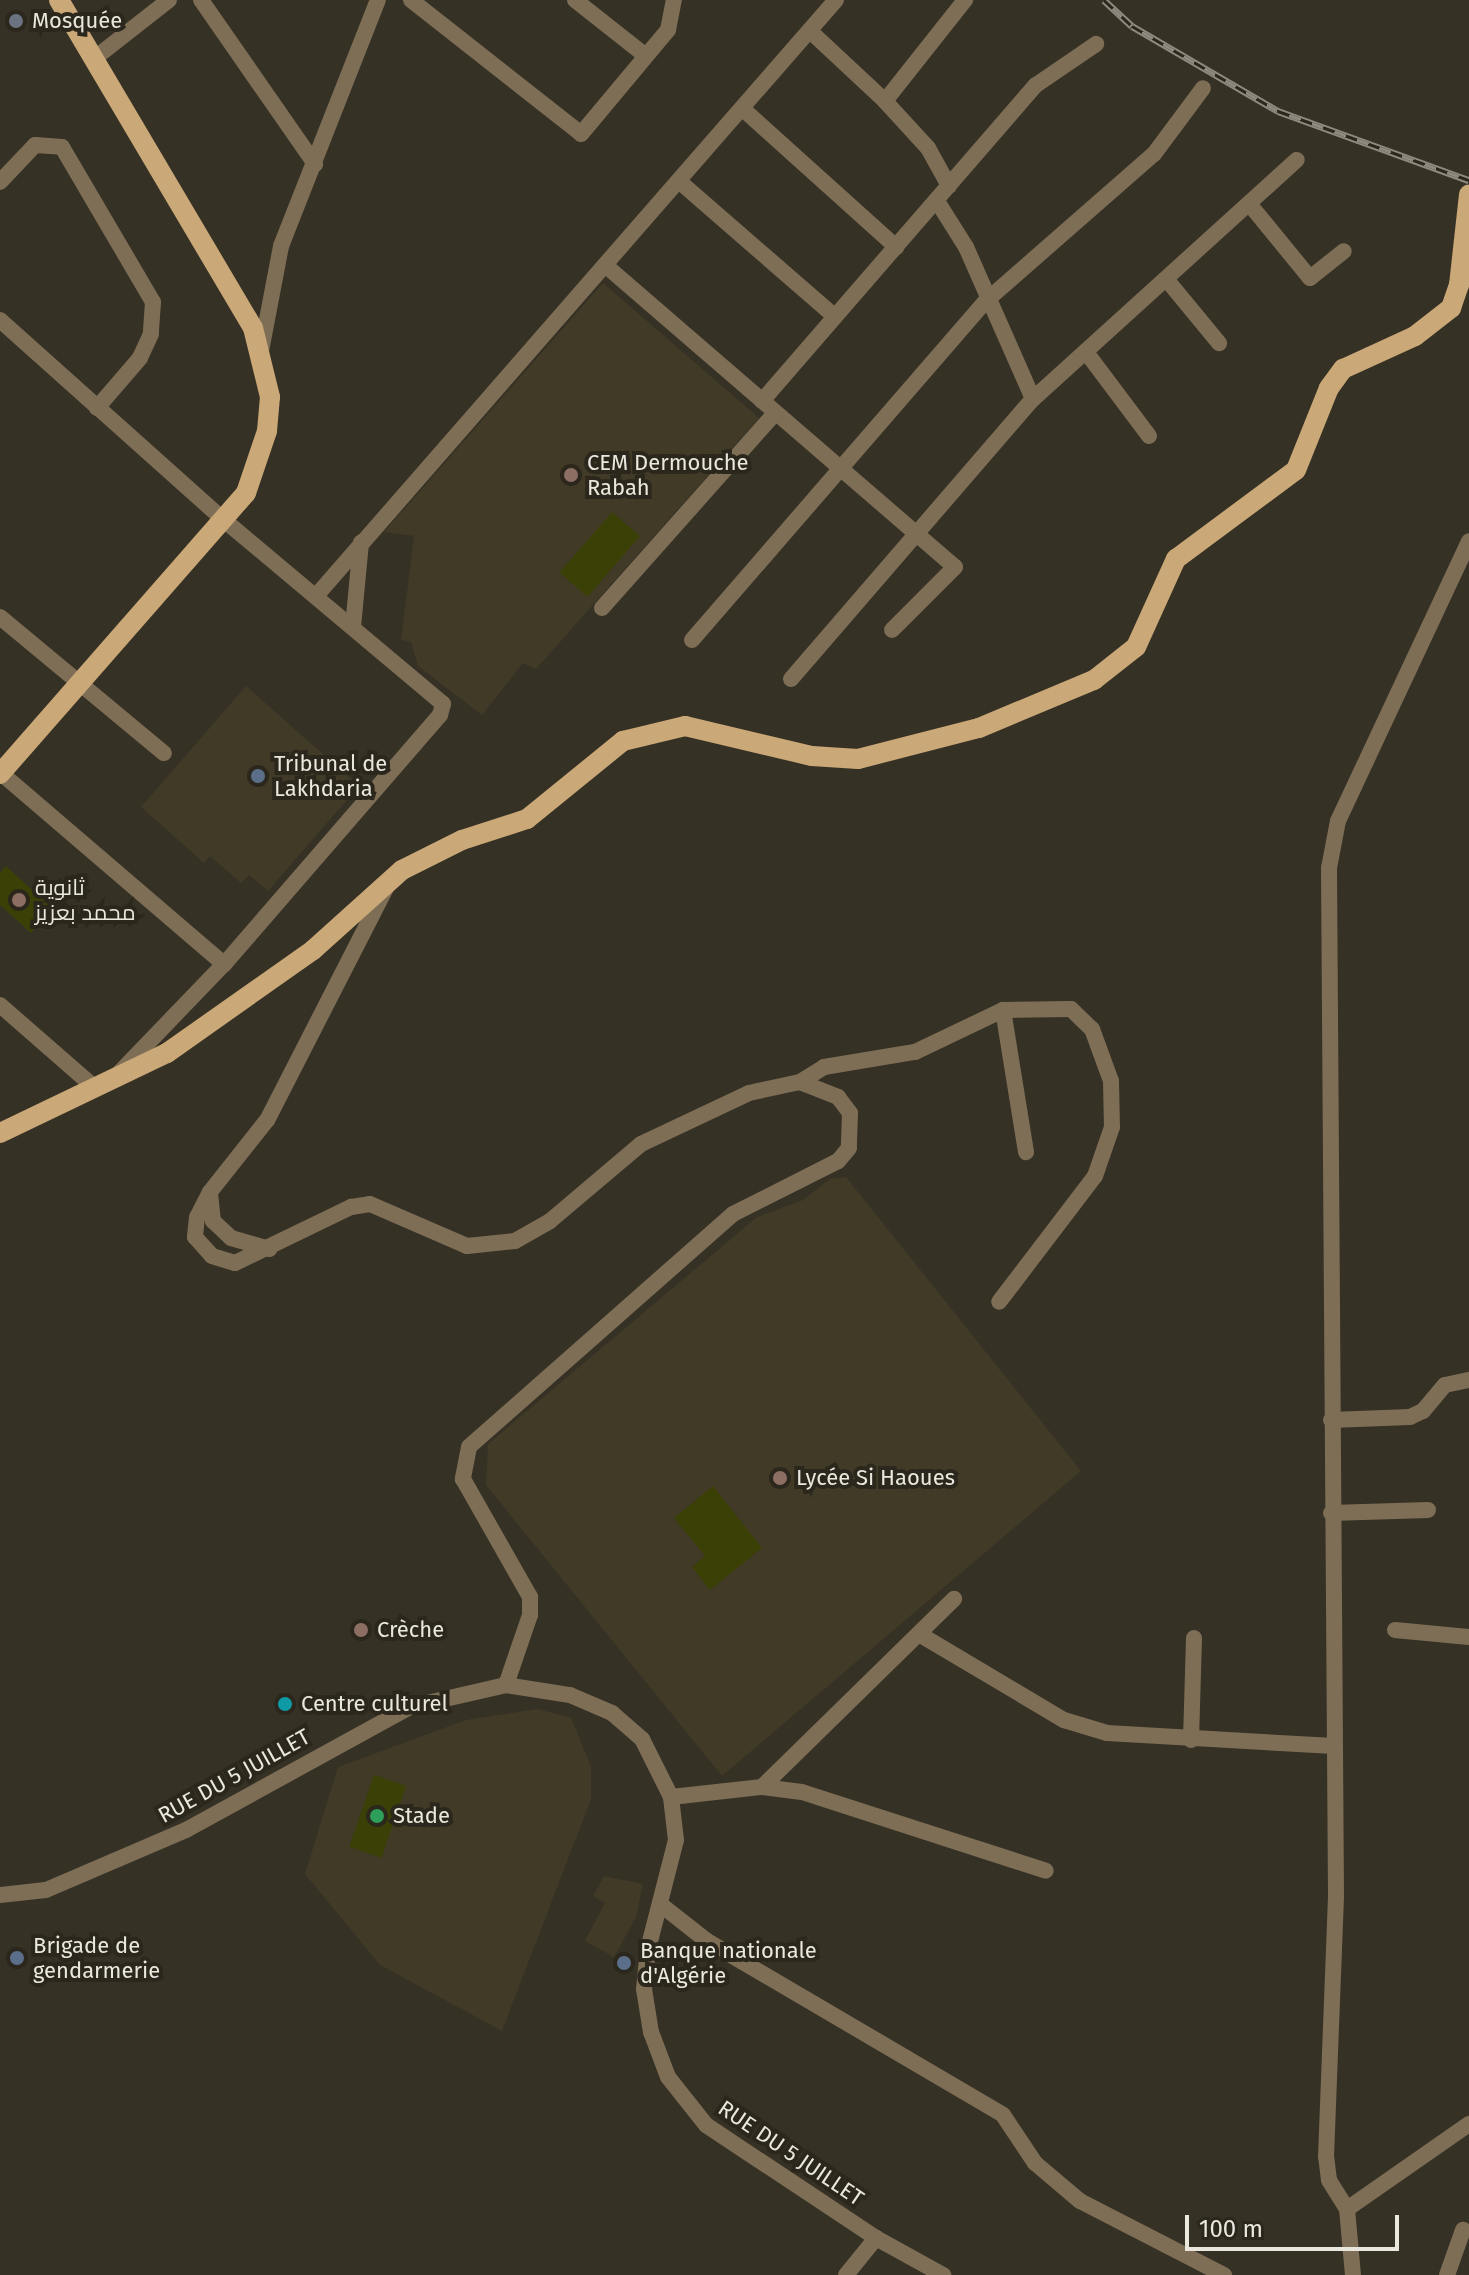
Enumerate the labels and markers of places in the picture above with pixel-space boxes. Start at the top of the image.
place label: Mosquée [32,8,122,34]
marker: Mosquée [7,12,25,30]
place label: CEM Dermouche Rabah [587,449,749,500]
marker: CEM Dermouche Rabah [562,466,580,484]
place label: Tribunal de Lakhdaria [274,750,387,802]
marker: Tribunal de Lakhdaria [249,767,267,785]
place label: ثانوية محمد بعزيز [35,874,136,926]
marker: ثانوية محمد بعزيز [10,891,28,909]
place label: Lycée Si Haoues [796,1465,955,1491]
marker: Lycée Si Haoues [771,1469,789,1487]
place label: Crèche [377,1617,444,1643]
marker: Crèche [352,1621,370,1639]
place label: Centre culturel [301,1691,448,1717]
marker: Centre culturel [276,1695,294,1713]
place label: Stade [393,1803,450,1829]
marker: Stade [368,1807,386,1825]
place label: Brigade de gendarmerie [33,1932,160,1984]
place label: Banque nationale d'Algérie [640,1937,817,1988]
marker: Brigade de gendarmerie [8,1949,26,1967]
marker: Banque nationale d'Algérie [615,1954,633,1972]

